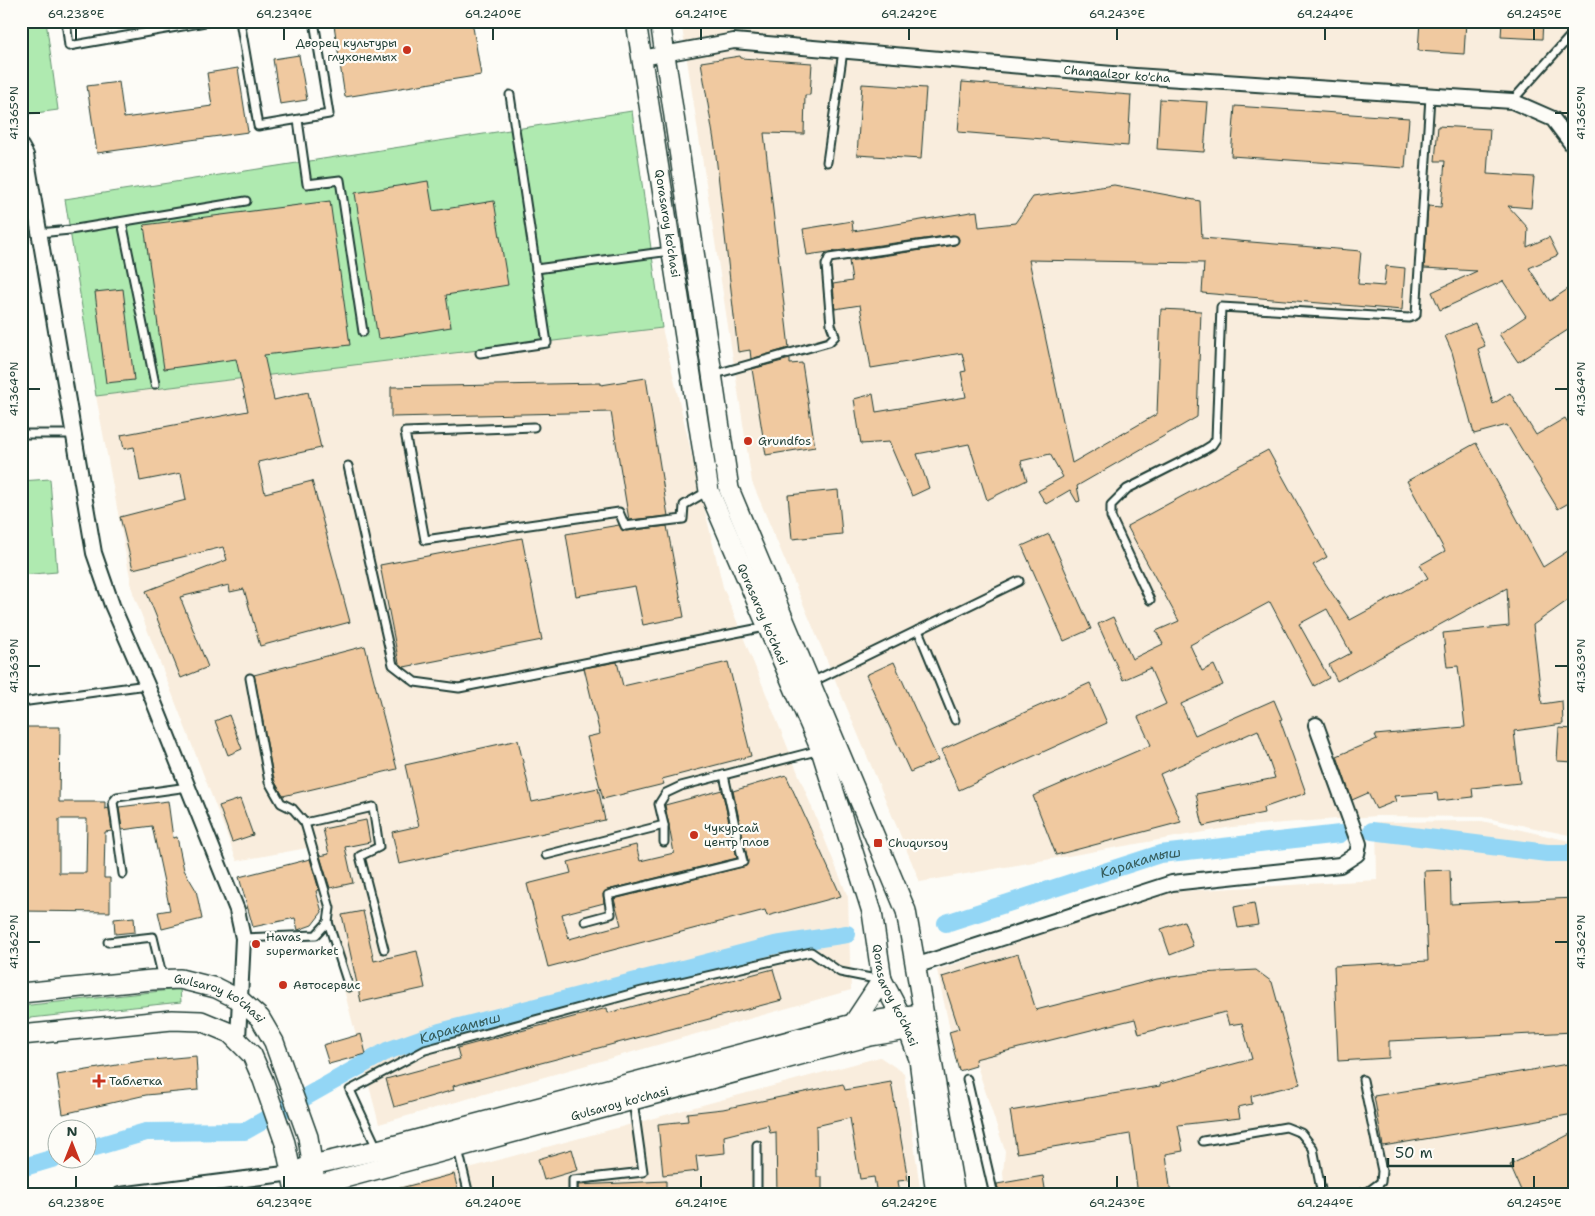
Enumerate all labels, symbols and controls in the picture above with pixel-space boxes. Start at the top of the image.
text: 69.238°E [48,6,104,22]
text: 69.239°E [256,6,312,22]
text: 69.240°E [465,6,521,22]
text: 69.241°E [675,6,727,22]
text: 69.242°E [881,6,937,22]
text: 69.243°E [1089,6,1145,22]
text: 69.244°E [1297,6,1353,22]
text: 69.245°E [1506,6,1562,22]
place label: Дворец культуры глухонемых [296,35,397,65]
marker: Дворец культуры глухонемых [401,44,413,56]
street label: Changalzor ko'cha [1063,62,1172,86]
text: 41.365°N [6,86,22,140]
text: 41.365°N [1573,86,1589,140]
street label: Qorasaroy ko'chasi [651,168,684,279]
text: 41.364°N [6,362,22,416]
text: 41.364°N [1573,362,1589,416]
place label: Grundfos [758,433,811,449]
marker: Grundfos [742,435,754,447]
street label: Qorasaroy ko'chasi [733,561,791,668]
text: 41.363°N [6,639,22,693]
text: 41.363°N [1573,639,1589,693]
place label: Чукурсай центр плов [704,820,769,850]
marker: Чукурсай центр плов [688,829,700,841]
place label: Chuqursoy [888,835,948,851]
marker: Chuqursoy [872,837,884,849]
water label: Каракамыш [1098,843,1182,882]
text: 41.362°N [6,915,22,969]
text: 41.362°N [1573,915,1589,969]
place label: Havas supermarket [266,929,338,959]
marker: Havas supermarket [250,938,262,950]
street label: Qorasaroy ko'chasi [869,943,922,1049]
street label: Gulsaroy ko'chasi [174,971,269,1025]
place label: Автосервис [293,977,361,993]
marker: Автосервис [277,979,289,991]
water label: Каракамыш [417,1008,502,1048]
place label: Таблетка [109,1073,163,1089]
marker: Таблетка [93,1075,105,1087]
street label: Gulsaroy ko'chasi [569,1083,671,1125]
north arrow [48,1118,98,1168]
text: N [66,1122,78,1140]
scale bar [1388,1136,1512,1168]
text: 50 m [1395,1143,1433,1163]
text: 69.238°E [48,1195,104,1211]
text: 69.239°E [256,1195,312,1211]
text: 69.240°E [465,1195,521,1211]
text: 69.241°E [675,1195,727,1211]
text: 69.242°E [881,1195,937,1211]
text: 69.243°E [1089,1195,1145,1211]
text: 69.244°E [1297,1195,1353,1211]
text: 69.245°E [1506,1195,1562,1211]

